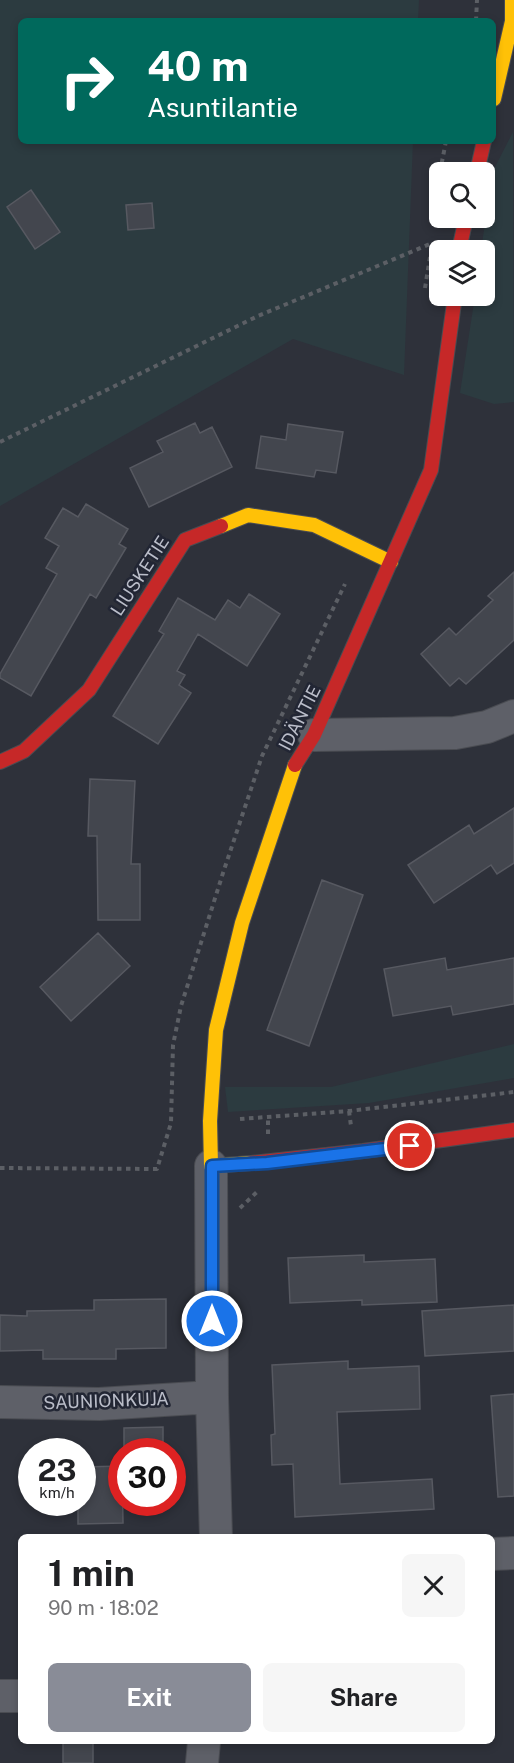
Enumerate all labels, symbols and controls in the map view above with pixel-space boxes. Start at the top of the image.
text: 40 m [147,41,249,90]
icon: right [48,42,126,120]
text: Asuntilantie [147,91,298,123]
map controls [429,162,495,306]
button: search [429,162,495,228]
button: layers [429,240,495,306]
street label: LIUSKETIE [106,532,173,619]
street label: IDÄNTIE [273,681,325,754]
pin [384,1120,435,1171]
icon: arrive [393,1129,426,1162]
position arrow [180,1289,244,1353]
street label: SAUNIONKUJA [43,1388,169,1413]
speed limit sign: 30 [108,1438,186,1516]
text: 23 [37,1452,77,1488]
text: km/h [39,1484,75,1501]
text: 1 min [48,1552,135,1594]
button: close [402,1554,465,1617]
text: 90 m · 18:02 [48,1596,159,1620]
button: Exit [48,1663,251,1732]
button: Share [263,1663,465,1732]

